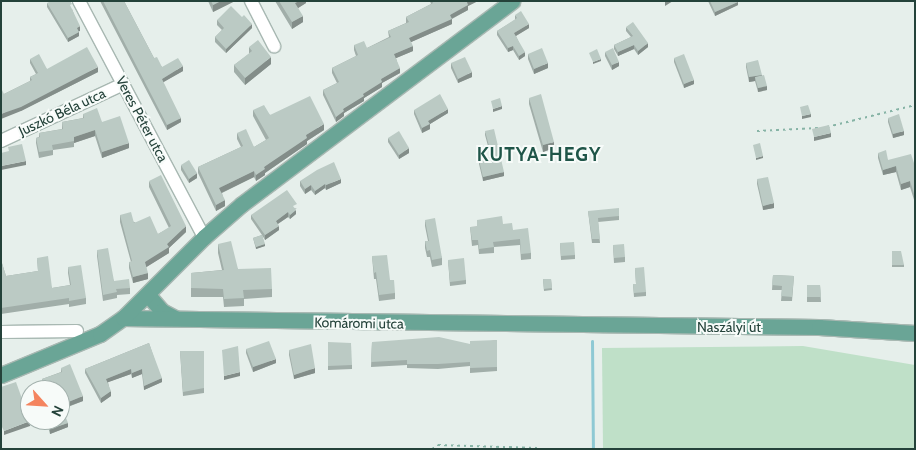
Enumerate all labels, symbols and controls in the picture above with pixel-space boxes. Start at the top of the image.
street label: Veres Péter utca [112,73,172,165]
street label: Juszkó Béla utca [16,85,108,139]
district label: KUTYA-HEGY [475,144,603,166]
street label: Komáromi utca [314,314,404,332]
street label: Naszályi út [697,319,761,335]
north arrow [20,380,70,430]
text: N [47,403,68,420]

